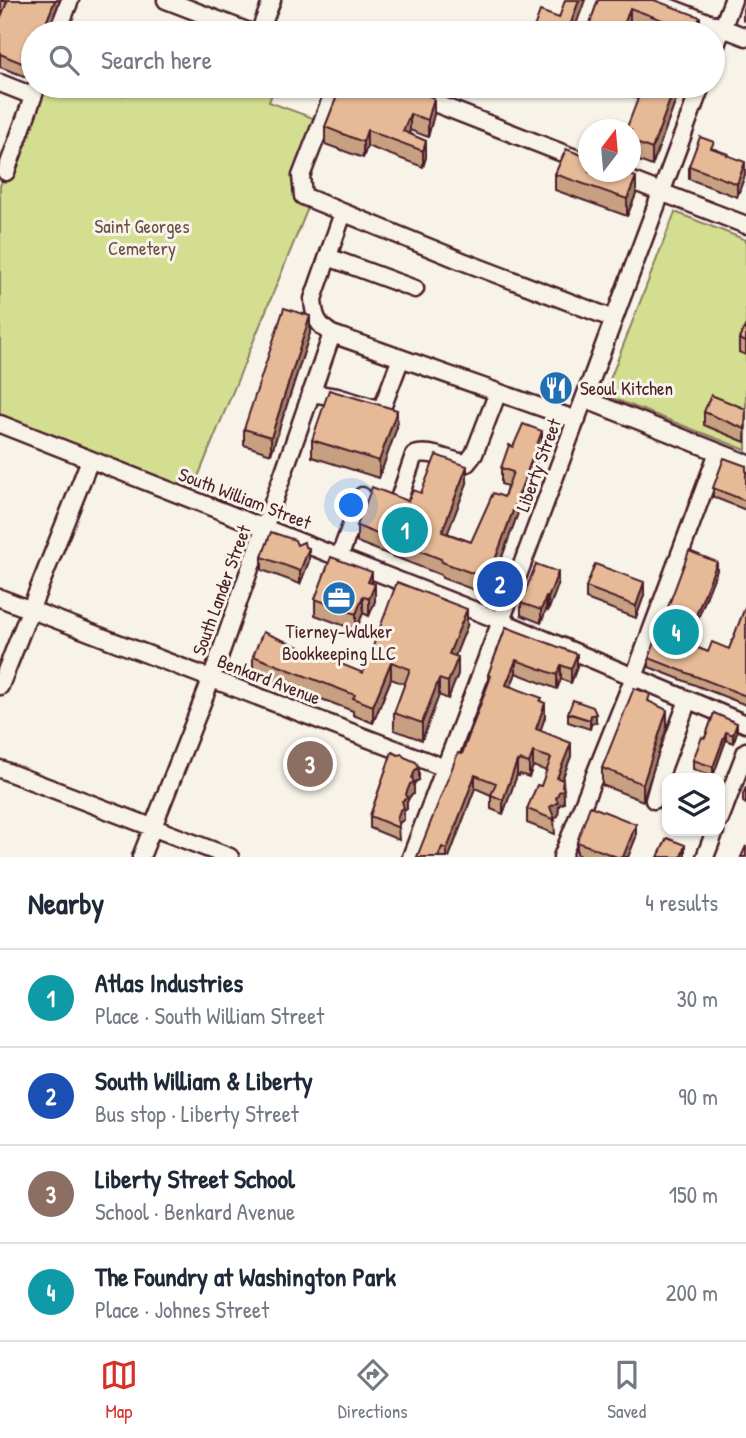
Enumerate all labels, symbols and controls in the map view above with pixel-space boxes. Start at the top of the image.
search box [21,21,725,98]
icon: search [45,41,83,79]
text: Search here [101,42,212,77]
north arrow [578,119,641,182]
park label: Saint Georges Cemetery [95,213,189,261]
restaurant icon: Seoul Kitchen [537,369,575,407]
place label: Seoul Kitchen [580,375,673,401]
street label: Liberty Street [509,414,567,515]
street label: South William Street [175,461,316,535]
your location [334,488,368,522]
pin: 1 [382,504,428,556]
street label: South Lander Street [185,521,257,659]
pin: 2 [477,558,523,610]
office icon: Tierney-Walker Bookkeeping LLC [320,579,358,617]
pin: 4 [653,606,699,658]
place label: Tierney-Walker Bookkeeping LLC [282,618,396,666]
street label: Benkard Avenue [214,647,325,711]
pin: 3 [287,738,333,790]
map controls [662,773,725,836]
button: layers [662,773,725,836]
text: Nearby [28,883,104,923]
text: 4 results [645,887,718,918]
text: Atlas Industries [95,965,243,1000]
text: 1 [47,983,55,1014]
text: 30 m [676,983,718,1014]
text: Place · South William Street [95,1000,324,1031]
text: South William & Liberty [95,1063,313,1098]
text: 2 [46,1081,56,1112]
text: 90 m [678,1081,718,1112]
text: Bus stop · Liberty Street [95,1098,299,1129]
text: Liberty Street School [95,1161,295,1196]
text: 3 [46,1179,56,1210]
text: 150 m [669,1179,718,1210]
text: School · Benkard Avenue [95,1196,295,1227]
text: The Foundry at Washington Park [95,1259,396,1294]
text: 4 [47,1277,55,1308]
text: 200 m [666,1277,718,1308]
text: Place · Johnes Street [95,1294,269,1325]
tab: Map [100,1356,138,1424]
tab: Directions [338,1356,408,1424]
tab: Saved [607,1356,646,1424]

